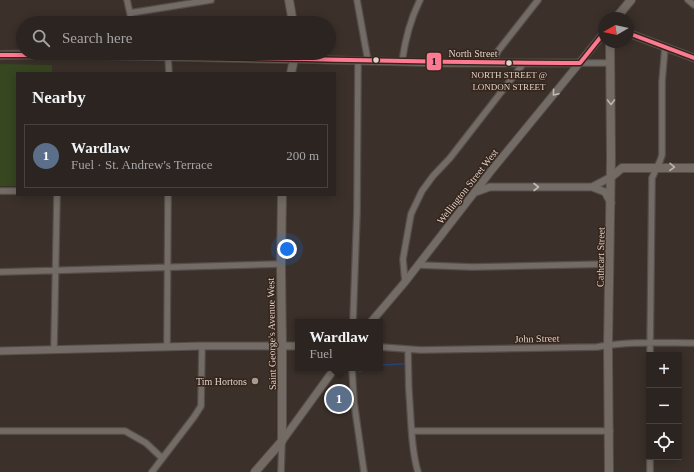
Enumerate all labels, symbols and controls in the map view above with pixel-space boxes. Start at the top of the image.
north arrow [598,12,634,48]
search box [16,16,336,60]
icon: search [30,27,52,49]
text: Search here [62,30,132,46]
street label: North Street [448,48,498,59]
line badge: 1 [426,52,442,71]
unlabelled marker [371,55,381,65]
text: 1 [431,55,437,67]
marker: NORTH STREET @ LONDON STREET [504,58,514,68]
place label: NORTH STREET @ LONDON STREET [471,70,547,92]
text: Nearby [32,88,86,107]
one-way arrow [552,89,559,96]
one-way arrow [607,99,615,105]
text: Wardlaw [71,140,130,156]
street label: Wellington Street West [435,146,500,226]
text: 1 [43,148,49,163]
text: 200 m [286,148,319,163]
text: Fuel · St. Andrew's Terrace [71,157,213,172]
one-way arrow [669,163,675,171]
one-way arrow [533,183,539,191]
street label: Cathcart Street [594,227,607,287]
your location [277,239,297,259]
street label: Saint George's Avenue West [265,278,278,390]
popup [295,319,383,371]
text: Wardlaw [309,329,369,345]
street label: John Street [515,333,560,344]
text: Fuel [309,346,333,361]
map controls [646,352,682,460]
button: + [646,352,682,388]
place label: Tim Hortons [196,376,247,387]
marker: Tim Hortons [250,376,260,386]
pin: 1 [326,384,352,414]
button: − [646,388,682,424]
button: locate [646,424,682,460]

